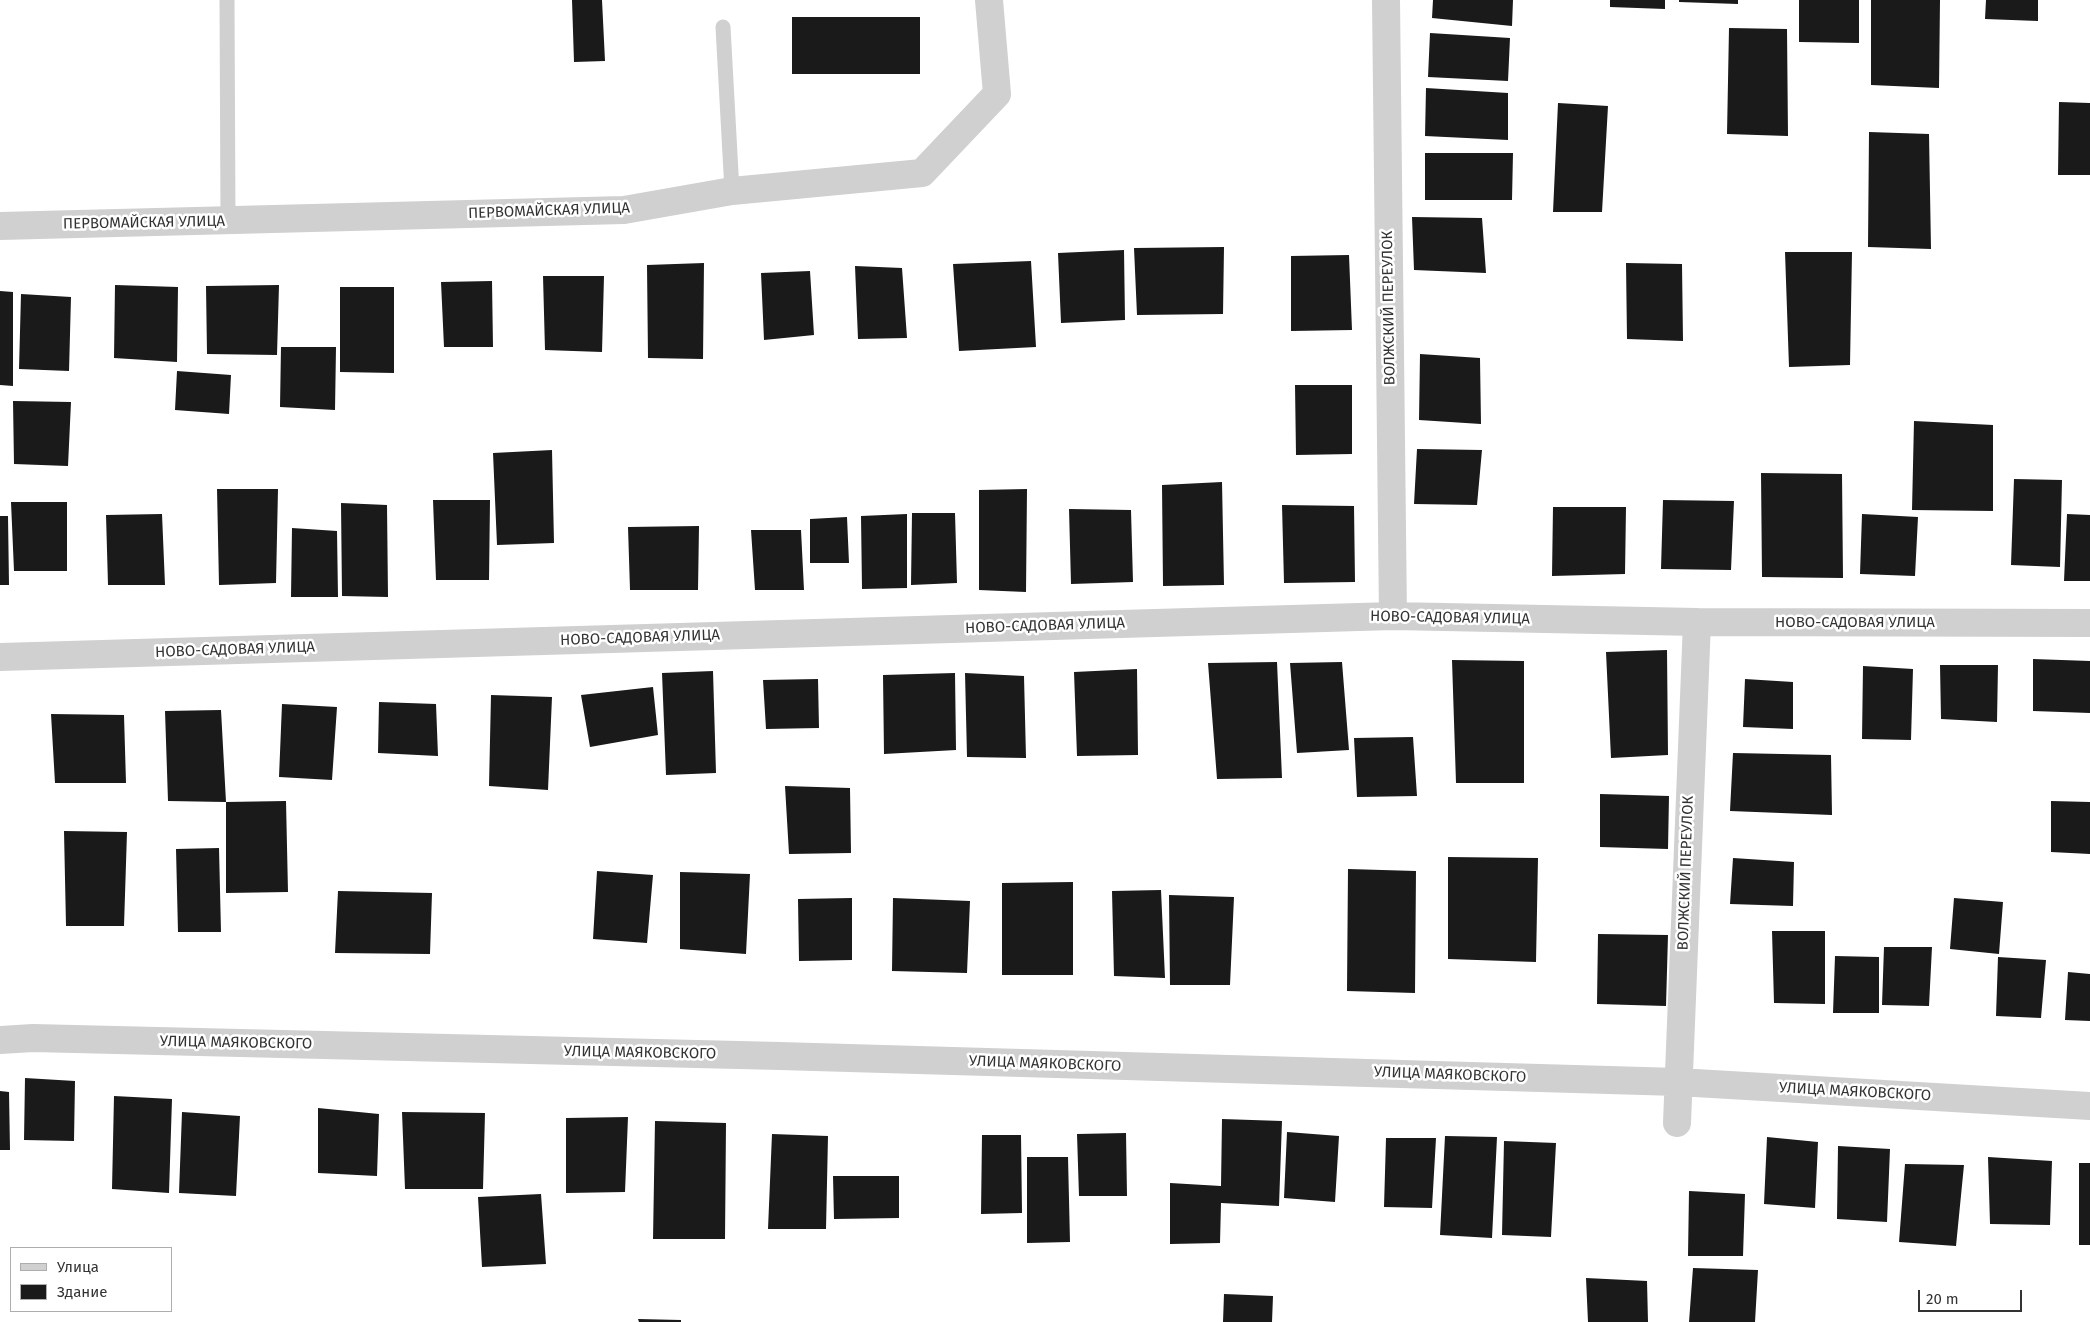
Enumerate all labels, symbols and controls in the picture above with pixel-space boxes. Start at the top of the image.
street label: ПЕРВОМАЙСКАЯ УЛИЦА [468,199,630,223]
street label: ПЕРВОМАЙСКАЯ УЛИЦА [63,213,225,233]
street label: ВОЛЖСКИЙ ПЕРЕУЛОК [1379,231,1399,385]
street label: НОВО-САДОВАЯ УЛИЦА [1370,608,1530,628]
street label: НОВО-САДОВАЯ УЛИЦА [965,614,1125,638]
street label: НОВО-САДОВАЯ УЛИЦА [1775,614,1935,632]
street label: НОВО-САДОВАЯ УЛИЦА [560,626,720,650]
street label: НОВО-САДОВАЯ УЛИЦА [155,638,315,662]
street label: ВОЛЖСКИЙ ПЕРЕУЛОК [1674,795,1698,951]
street label: УЛИЦА МАЯКОВСКОГО [160,1033,312,1053]
street label: УЛИЦА МАЯКОВСКОГО [564,1043,716,1063]
street label: УЛИЦА МАЯКОВСКОГО [969,1052,1121,1076]
street label: УЛИЦА МАЯКОВСКОГО [1374,1063,1526,1087]
street label: УЛИЦА МАЯКОВСКОГО [1778,1079,1932,1105]
legend [10,1247,172,1312]
text: Улица [57,1258,99,1276]
scale bar [1920,1280,2024,1312]
text: Здание [57,1283,107,1301]
text: 20 m [1926,1290,1959,1308]

